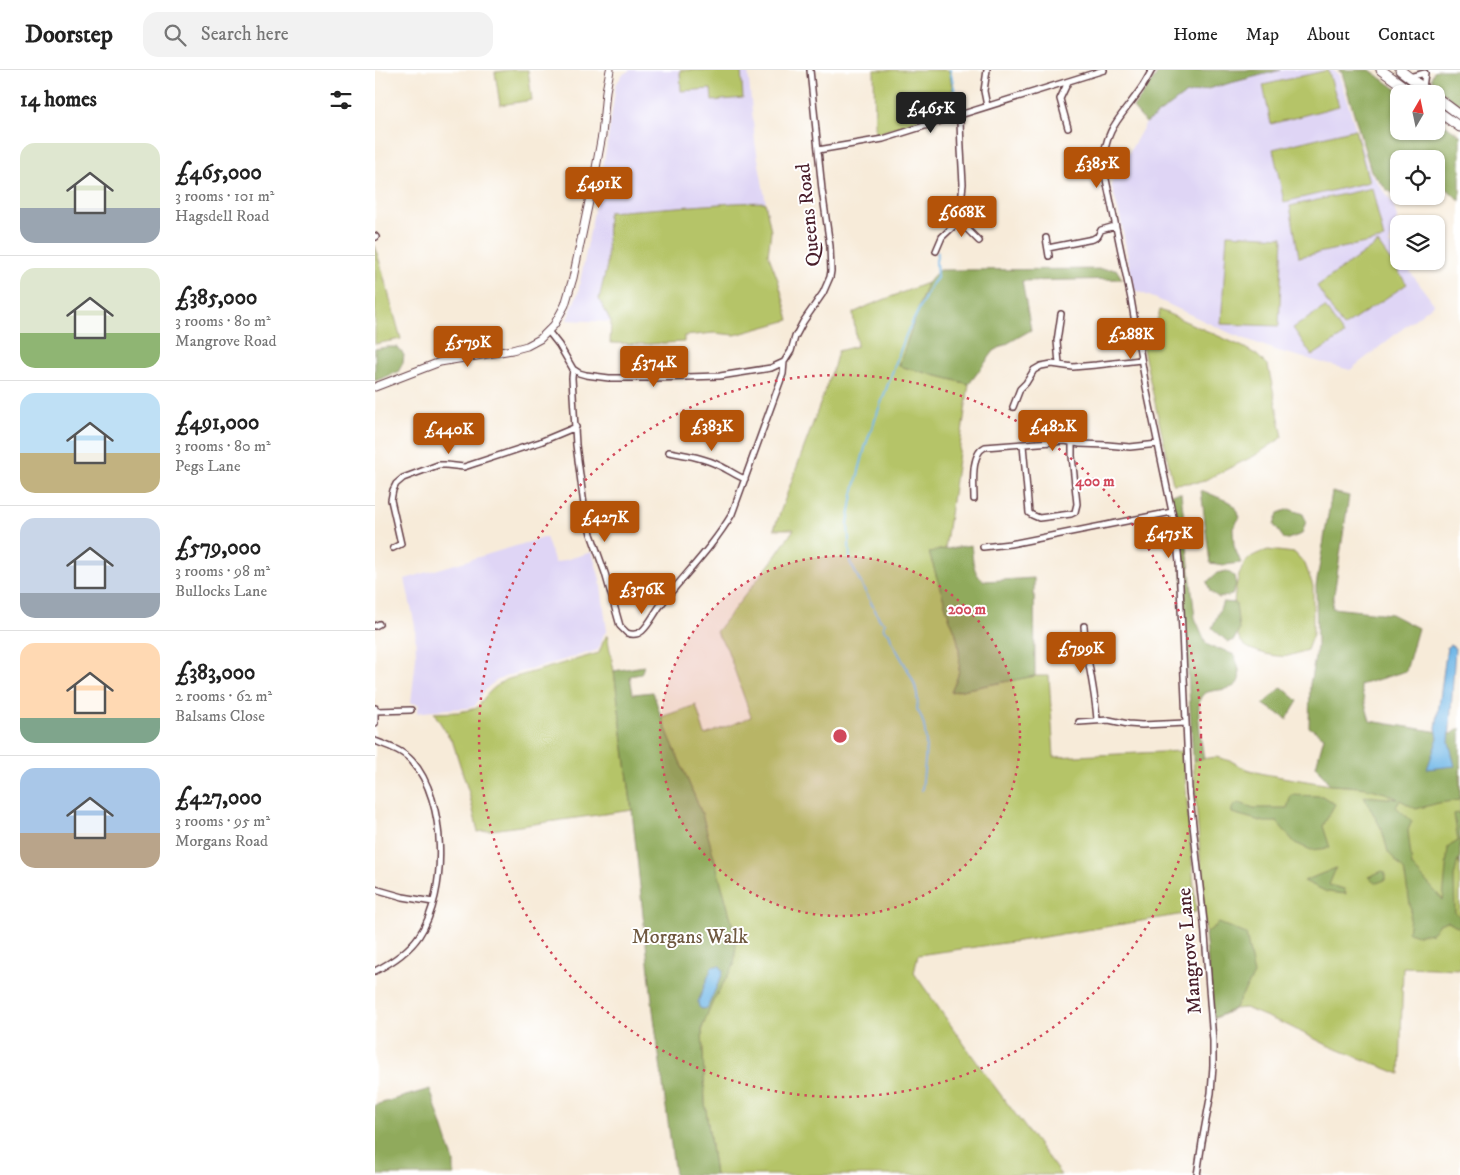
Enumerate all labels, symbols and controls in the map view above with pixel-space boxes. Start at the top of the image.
search box [143,12,493,57]
text: Doorstep [25,20,113,50]
icon: search [161,21,189,49]
text: Search here [201,23,289,46]
text: Home [1173,24,1218,46]
text: Map [1246,24,1279,46]
text: About [1307,24,1350,46]
text: Contact [1378,24,1435,46]
north arrow [1390,85,1445,140]
map controls [1390,85,1445,270]
icon: filters [327,86,355,114]
text: 14 homes [20,87,97,113]
pin: £465K [896,92,966,134]
text: £465K [907,98,955,118]
pin: £385K [1062,146,1132,189]
button: locate [1390,150,1445,205]
text: £385K [1075,153,1119,173]
text: £465,000 [175,160,262,186]
street label: Queens Road [791,162,827,268]
icon: home [60,163,120,223]
pin: £491K [564,166,634,209]
text: £491K [576,173,622,193]
text: 3 rooms · 101 m² [175,186,274,206]
pin: £668K [927,196,997,238]
text: £668K [939,202,985,222]
text: Hagsdell Road [175,206,269,226]
button: layers [1390,215,1445,270]
text: £385,000 [175,285,257,311]
icon: home [60,288,120,348]
text: 3 rooms · 80 m² [175,311,271,331]
pin: £288K [1096,318,1166,360]
text: £288K [1108,324,1154,344]
pin: £579K [433,326,503,368]
text: Mangrove Road [175,331,277,351]
text: £579K [445,332,491,352]
pin: £374K [619,346,689,388]
text: £374K [631,352,677,372]
text: £491,000 [175,410,259,436]
pin: £383K [677,410,747,452]
pin: £482K [1018,410,1088,452]
pin: £440K [414,412,484,455]
icon: home [60,413,120,473]
text: £383K [691,416,733,436]
text: £482K [1029,416,1077,436]
text: £440K [424,419,474,439]
text: 3 rooms · 80 m² [175,436,271,456]
text: Pegs Lane [175,456,241,476]
text: 400 m [1074,472,1115,491]
pin: £427K [570,500,640,543]
text: £427K [581,507,629,527]
pin: £475K [1134,516,1204,559]
text: £475K [1145,523,1193,543]
text: £579,000 [175,535,261,561]
icon: home [60,538,120,598]
text: 3 rooms · 98 m² [175,561,270,581]
pin: £376K [607,572,677,615]
text: £376K [620,579,664,599]
text: Bullocks Lane [175,581,267,601]
text: 200 m [948,600,987,619]
pin: £799K [1046,632,1116,674]
text: £799K [1058,638,1104,658]
text: £383,000 [175,660,255,686]
icon: home [60,663,120,723]
text: 2 rooms · 62 m² [175,686,272,706]
text: Balsams Close [175,706,265,726]
centre of rings [831,727,849,745]
text: £427,000 [175,785,262,811]
icon: home [60,788,120,848]
text: 3 rooms · 95 m² [175,811,270,831]
text: Morgans Road [175,831,268,851]
street label: Mangrove Lane [1172,887,1208,1015]
park label: Morgans Walk [632,925,748,950]

